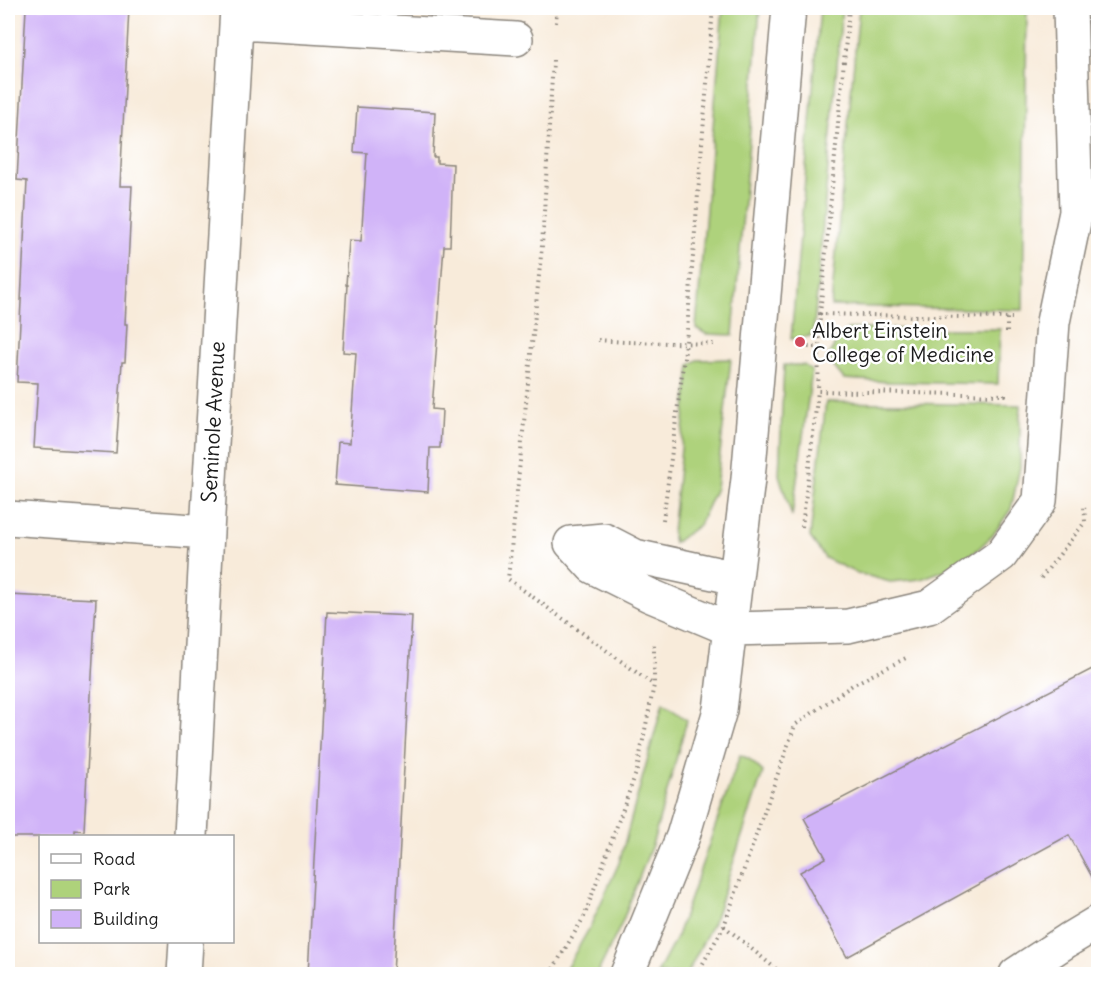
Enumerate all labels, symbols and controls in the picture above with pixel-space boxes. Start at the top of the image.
place label: Albert Einstein College of Medicine [812,317,994,368]
marker: Albert Einstein College of Medicine [793,335,807,349]
street label: Seminole Avenue [195,341,231,503]
legend [39,835,234,943]
text: Road [93,847,136,870]
text: Park [93,877,130,900]
text: Building [93,907,158,930]

